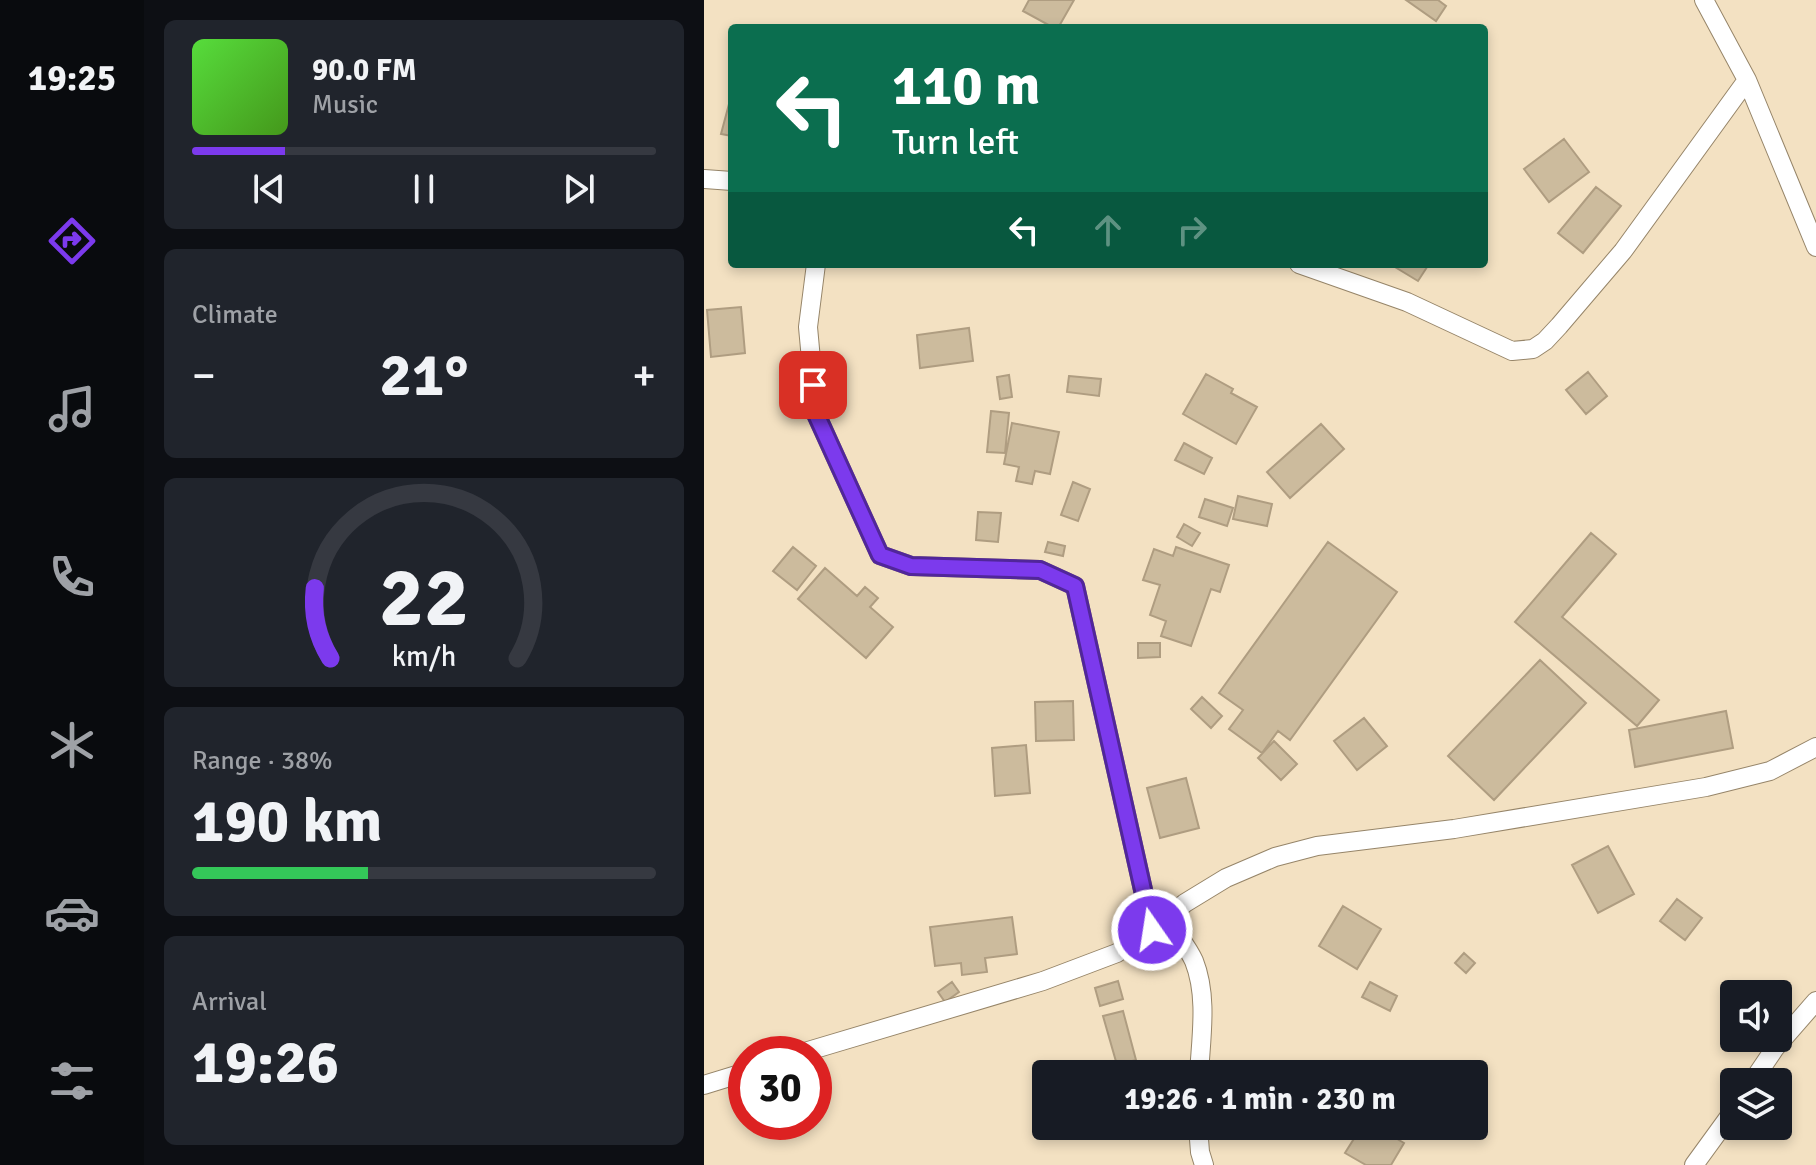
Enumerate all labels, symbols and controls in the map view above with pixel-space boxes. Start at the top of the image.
text: 110 m [892,51,1040,120]
text: 90.0 FM [312,52,417,89]
text: 19:25 [28,56,116,101]
icon: left [760,56,864,160]
text: Music [312,89,378,121]
text: Turn left [892,120,1019,165]
icon: previous [247,167,291,211]
icon: pause [402,167,446,211]
icon: next [557,167,601,211]
icon: left [1002,208,1046,252]
icon: ahead [1086,208,1130,252]
icon: right [1170,208,1214,252]
icon: directions [44,213,100,269]
text: Climate [192,299,278,331]
text: 21° [380,339,468,413]
text: − [192,349,216,403]
text: + [632,349,656,403]
pin [779,351,847,419]
icon: arrive [791,363,835,407]
icon: music [44,381,100,437]
text: 22 [379,546,469,648]
icon: phone [44,549,100,605]
text: km/h [392,639,456,674]
icon: climate [44,717,100,773]
text: Range · 38% [192,745,333,777]
text: 190 km [192,785,382,859]
icon: car [44,885,100,941]
position arrow [1110,888,1194,972]
map controls [1720,980,1792,1140]
button: sound [1720,980,1792,1052]
text: Arrival [192,986,267,1018]
text: 19:26 [192,1026,339,1100]
speed limit sign: 30 [728,1036,832,1140]
icon: filters [44,1053,100,1109]
button: layers [1720,1068,1792,1140]
text: 19:26 · 1 min · 230 m [1124,1081,1396,1118]

